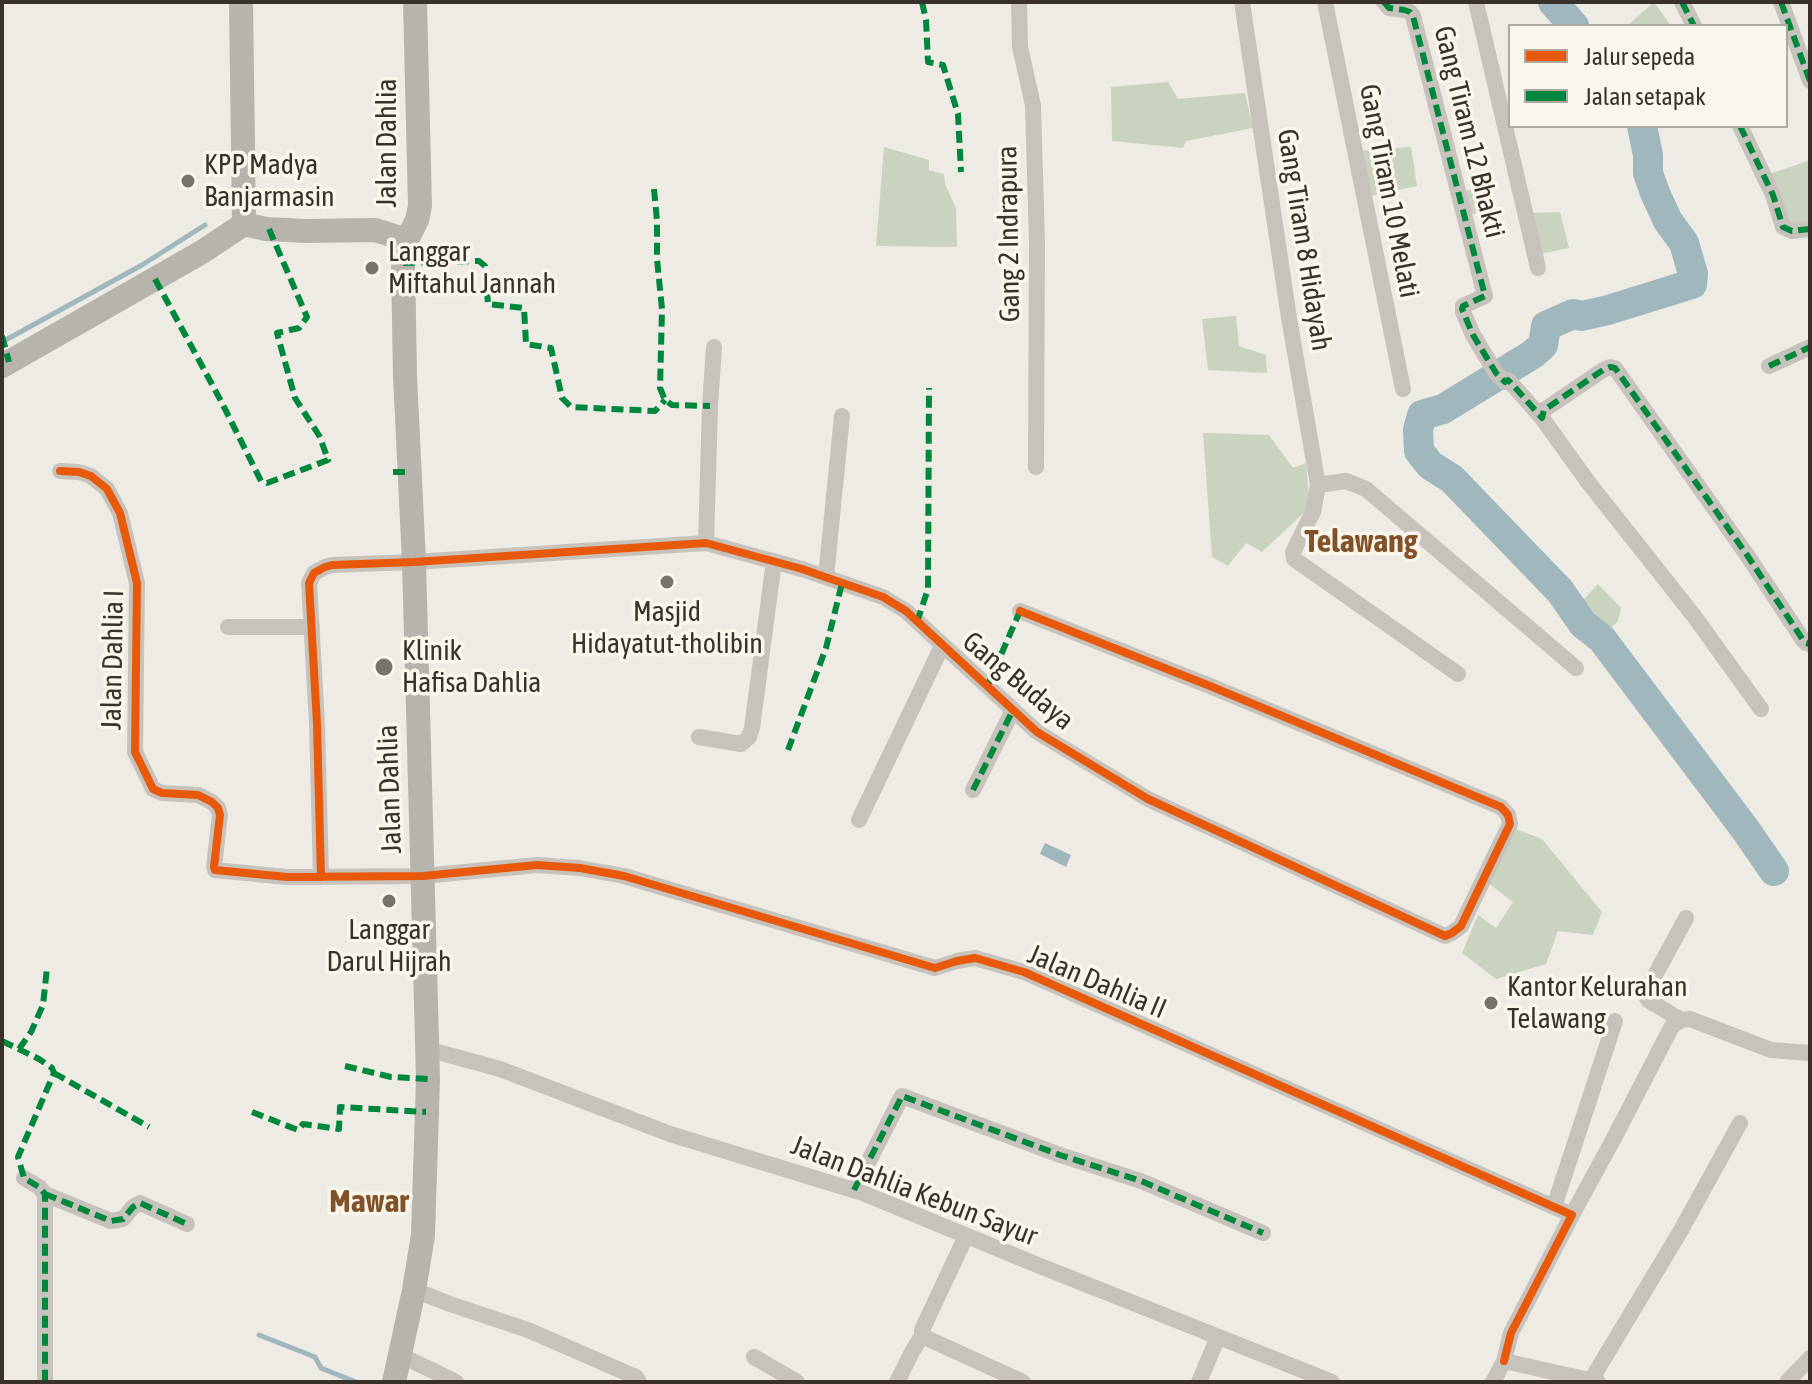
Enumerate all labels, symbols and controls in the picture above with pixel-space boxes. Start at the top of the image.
street label: Gang Tiram 12 Bhakti [1426,23,1512,241]
legend [1508,24,1788,128]
text: Jalur sepeda [1584,43,1695,70]
street label: Jalan Dahlia [370,79,404,207]
street label: Gang Tiram 10 Melati [1352,81,1426,301]
text: Jalan setapak [1584,83,1706,110]
street label: Gang Tiram 8 Hidayah [1270,127,1338,353]
street label: Gang 2 Indrapura [991,145,1027,323]
place label: KPP Madya Banjarmasin [204,148,335,214]
marker: KPP Madya Banjarmasin [179,172,197,190]
place label: Langgar Miftahul Jannah [388,235,556,301]
marker: Langgar Miftahul Jannah [363,259,381,277]
district label: Telawang [1305,523,1417,561]
marker: Masjid Hidayatut-tholibin [658,573,676,591]
street label: Jalan Dahlia I [95,590,131,730]
place label: Masjid Hidayatut-tholibin [571,595,763,661]
street label: Gang Budaya [956,625,1080,737]
place label: Klinik Hafisa Dahlia [402,634,541,700]
marker: Klinik Hafisa Dahlia [373,656,395,678]
street label: Jalan Dahlia [371,724,409,854]
marker: Langgar Darul Hijrah [380,892,398,910]
place label: Langgar Darul Hijrah [326,913,452,979]
street label: Jalan Dahlia II [1023,938,1171,1026]
place label: Kantor Kelurahan Telawang [1507,970,1688,1036]
marker: Kantor Kelurahan Telawang [1482,994,1500,1012]
street label: Jalan Dahlia Kebun Sayur [786,1129,1042,1253]
district label: Mawar [329,1183,409,1221]

